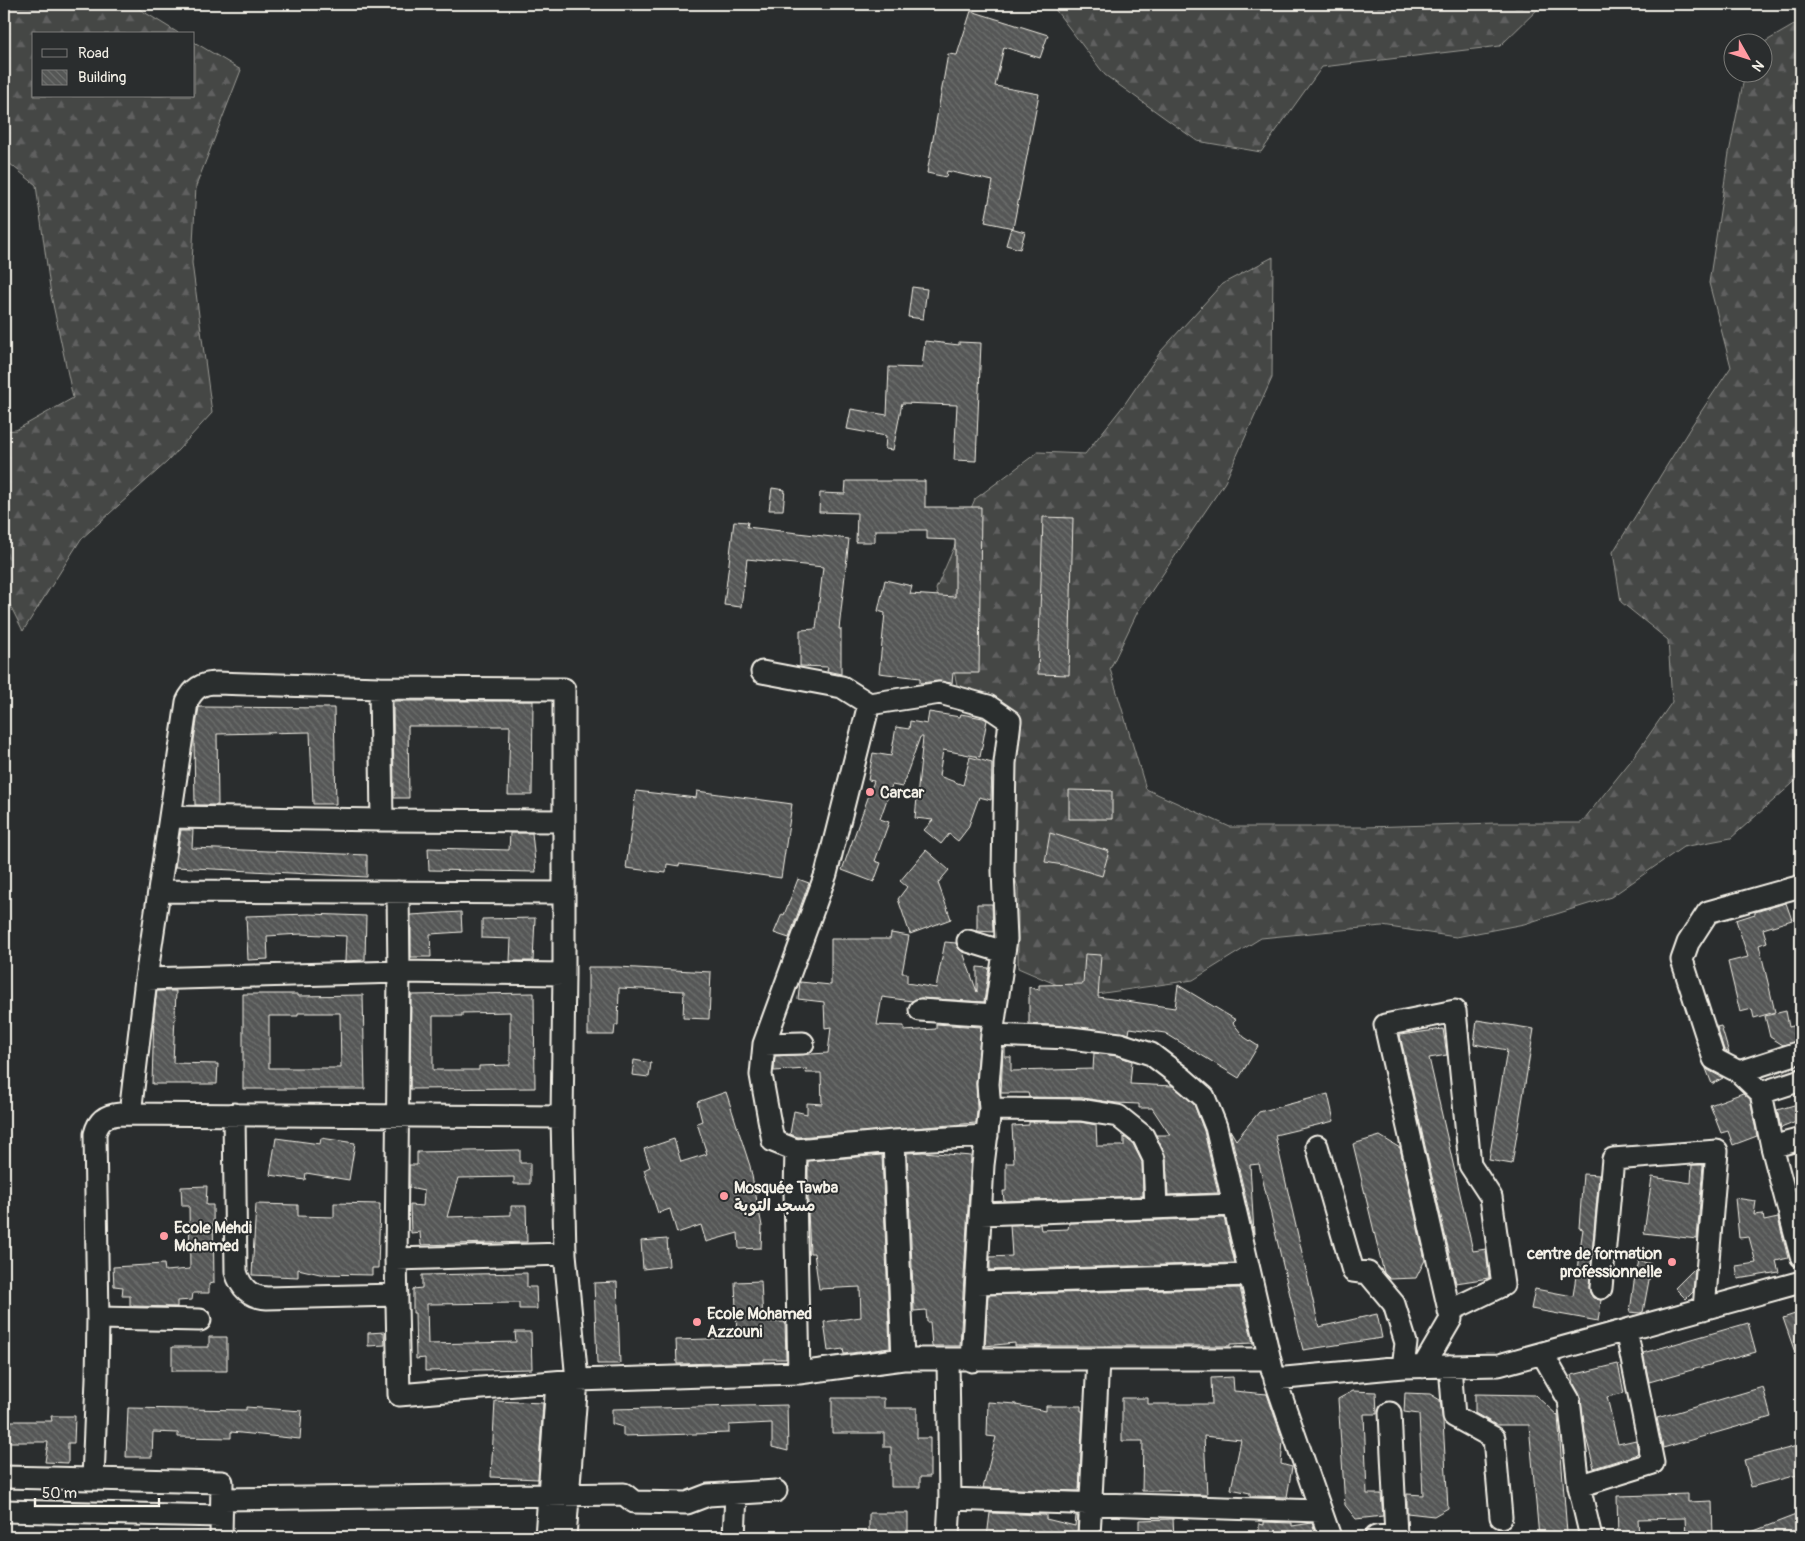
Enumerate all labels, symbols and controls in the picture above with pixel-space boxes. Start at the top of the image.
legend [32,32,195,98]
north arrow [1722,32,1772,82]
text: Road [78,44,109,63]
text: N [1748,57,1767,75]
text: Building [78,68,126,87]
place label: Carcar [880,783,925,803]
marker: Carcar [864,786,876,798]
place label: Mosquée Tawba مسجد التوبة [734,1178,839,1216]
marker: Mosquée Tawba مسجد التوبة [718,1190,730,1202]
place label: Ecole Mehdi Mohamed [174,1218,252,1256]
marker: Ecole Mehdi Mohamed [158,1230,170,1242]
place label: centre de formation professionnelle [1526,1244,1663,1282]
marker: centre de formation professionnelle [1666,1256,1678,1268]
place label: Ecole Mohamed Azzouni [707,1304,812,1342]
marker: Ecole Mohamed Azzouni [691,1316,703,1328]
scale bar [35,1476,159,1508]
text: 50 m [42,1484,77,1503]

